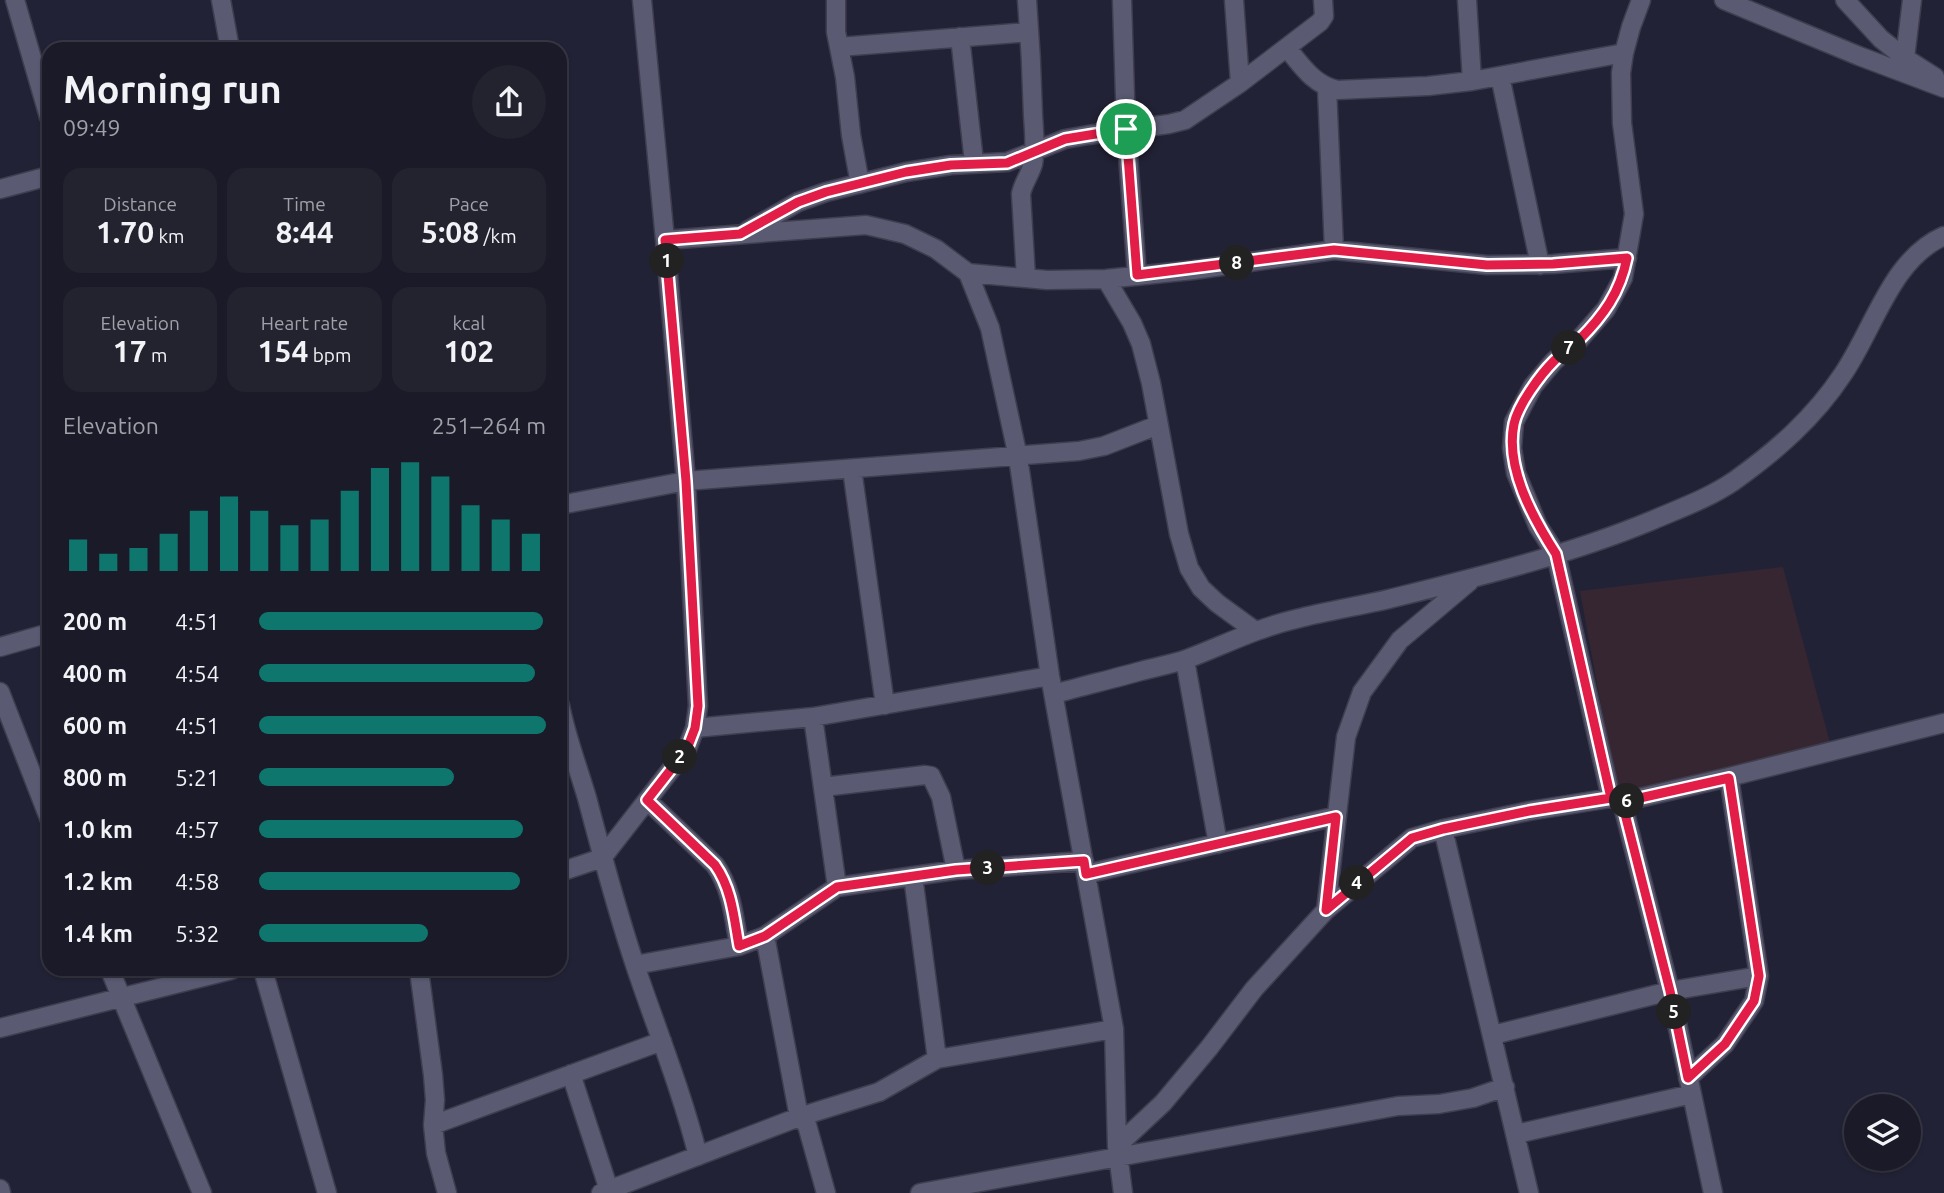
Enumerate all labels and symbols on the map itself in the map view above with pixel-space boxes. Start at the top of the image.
pin [1096,99,1156,159]
pin: 1 [650,244,684,278]
pin: 8 [1220,246,1254,280]
pin: 7 [1552,330,1586,366]
pin: 2 [662,740,698,774]
pin: 6 [1610,784,1644,818]
pin: 3 [970,850,1006,886]
pin: 4 [1340,866,1374,900]
pin: 5 [1656,995,1692,1030]

